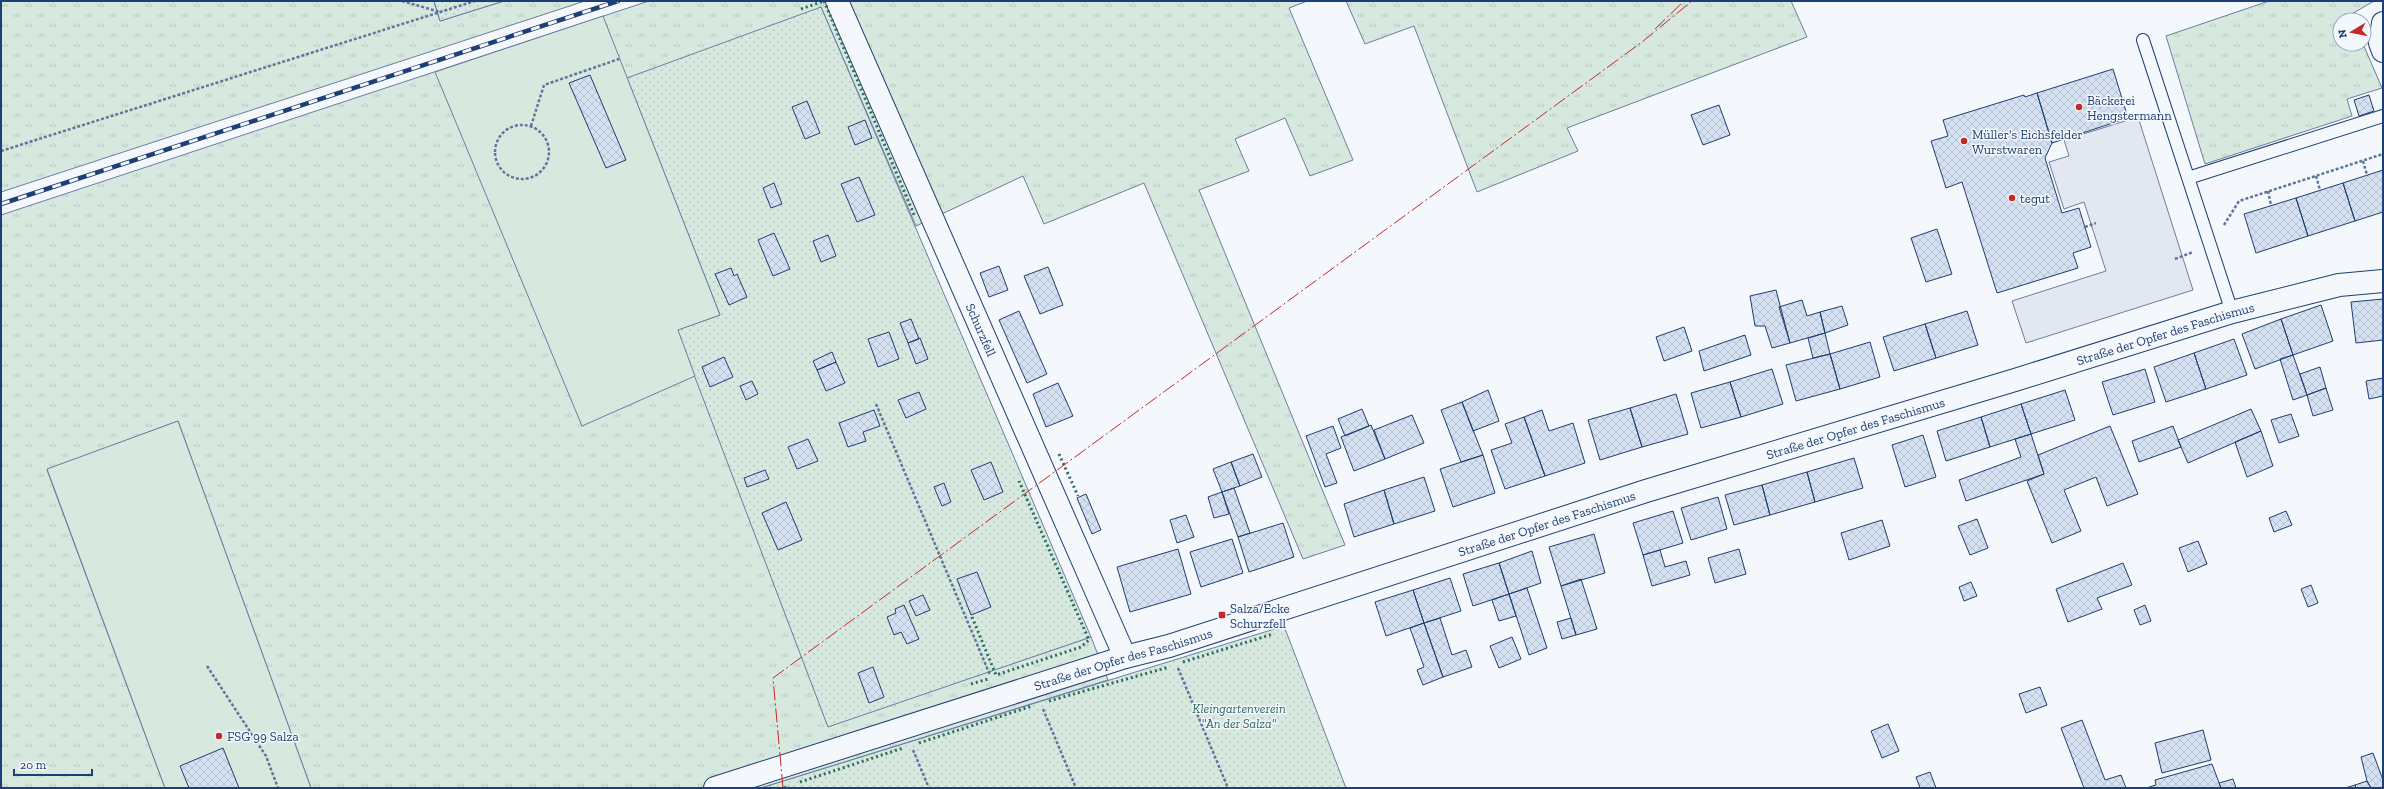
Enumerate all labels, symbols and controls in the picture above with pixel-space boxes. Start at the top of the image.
north arrow [2332,12,2372,52]
text: N [2335,28,2350,39]
place label: Bäckerei Hengstermann [2087,93,2172,123]
marker: Bäckerei Hengstermann [2074,102,2084,112]
place label: Müller's Eichsfelder Wurstwaren [1972,127,2083,157]
marker: Müller's Eichsfelder Wurstwaren [1959,136,1969,146]
place label: tegut [2020,191,2050,206]
marker: tegut [2007,193,2017,203]
street label: Straße der Opfer des Faschismus [2075,300,2256,368]
street label: Schurzfell [963,301,999,359]
street label: Straße der Opfer des Faschismus [1765,395,1947,462]
street label: Straße der Opfer des Faschismus [1456,488,1638,560]
place label: Salza/Ecke Schurzfell [1230,601,1290,631]
marker: Salza/Ecke Schurzfell [1217,610,1227,620]
street label: Straße der Opfer des Faschismus [1032,625,1215,694]
park label: Kleingartenverein "An der Salza" [1192,701,1286,731]
place label: FSG 99 Salza [227,729,300,744]
marker: FSG 99 Salza [214,731,224,741]
scale bar [14,751,92,777]
text: 20 m [20,758,47,772]

